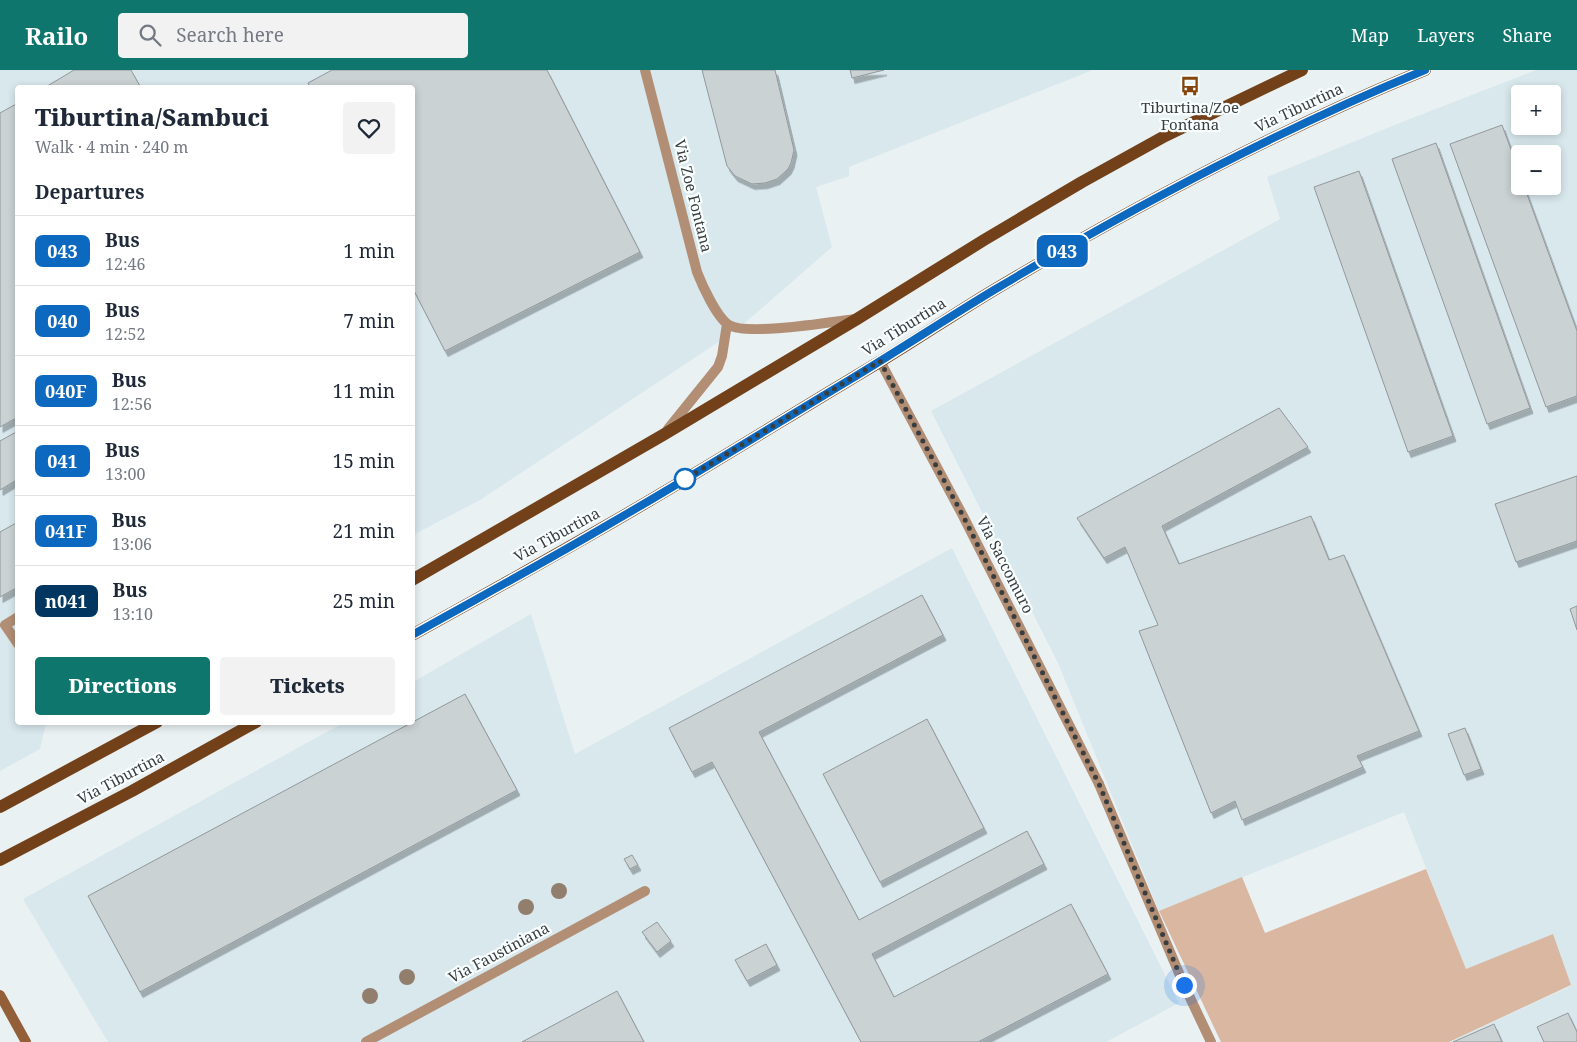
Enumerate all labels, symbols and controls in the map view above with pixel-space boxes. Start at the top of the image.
search box [118,13,468,58]
text: Railo [25,19,88,52]
icon: search [136,21,164,49]
text: Search here [176,22,284,48]
text: Map [1351,23,1389,47]
text: Layers [1417,23,1475,47]
text: Share [1503,23,1552,47]
bus stop icon: Tiburtina/Zoe Fontana [1179,75,1201,97]
street label: Via Tiburtina [1251,78,1346,136]
map controls [1511,85,1561,195]
button: + [1511,85,1561,135]
place label: Tiburtina/Zoe Fontana [1141,97,1239,134]
text: Tiburtina/Sambuci [35,100,269,133]
button: heart [343,102,395,154]
text: Walk · 4 min · 240 m [35,136,188,158]
street label: Via Zoe Fontana [670,137,718,254]
button: − [1511,145,1561,195]
text: Departures [35,179,144,205]
text: Bus [105,227,140,253]
line badge: 043 [1033,235,1091,267]
text: 1 min [343,238,395,264]
text: 043 [47,239,78,263]
text: 043 [1047,239,1077,263]
text: 12:46 [105,253,145,275]
street label: Via Tiburtina [858,292,949,360]
text: Bus [105,297,140,323]
text: 7 min [343,308,395,334]
text: 040 [47,309,78,333]
text: 12:52 [105,323,145,345]
text: Bus [112,367,146,393]
text: 11 min [333,378,395,404]
text: 040F [45,379,87,403]
text: 12:56 [112,393,152,415]
text: Bus [105,437,140,463]
text: 15 min [333,448,395,474]
text: 041 [47,449,78,473]
text: 13:00 [105,463,145,485]
unlabelled marker [674,468,696,490]
street label: Via Tiburtina [510,502,603,566]
text: Bus [112,507,146,533]
street label: Via Saccomuro [973,512,1039,617]
text: 21 min [333,518,395,544]
text: 041F [45,519,87,543]
text: 13:06 [112,533,152,555]
text: Bus [113,577,147,603]
text: 25 min [333,588,395,614]
text: n041 [45,589,88,613]
text: 13:10 [113,603,153,625]
button: Directions [35,657,210,715]
button: Tickets [220,657,395,715]
street label: Via Tiburtina [74,746,167,808]
street label: Via Faustiniana [445,917,552,987]
your location [1172,973,1197,998]

